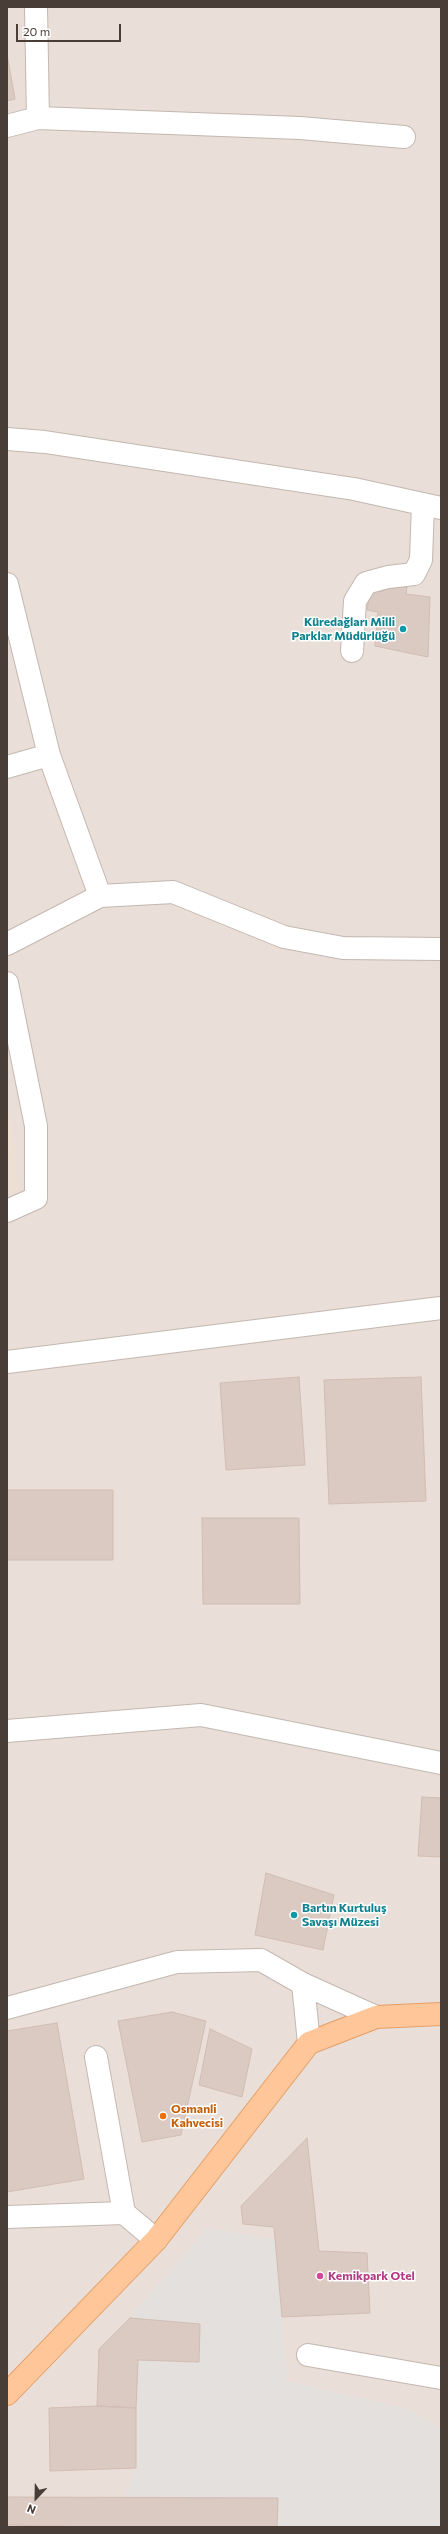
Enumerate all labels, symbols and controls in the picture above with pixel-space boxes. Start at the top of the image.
scale bar [18,16,123,42]
text: 20 m [23,24,50,38]
place label: Küredağları Milli Parklar Müdürlüğü [292,615,395,643]
marker: Küredağları Milli Parklar Müdürlüğü [398,624,408,634]
place label: Bartın Kurtuluş Savaşı Müzesi [302,1901,386,1929]
marker: Bartın Kurtuluş Savaşı Müzesi [289,1910,299,1920]
place label: Osmanli Kahvecisi [171,2102,223,2130]
marker: Osmanli Kahvecisi [158,2111,168,2121]
place label: Kemikpark Otel [328,2269,415,2283]
marker: Kemikpark Otel [315,2271,325,2281]
north arrow [16,2478,56,2518]
text: N [25,2502,38,2517]

